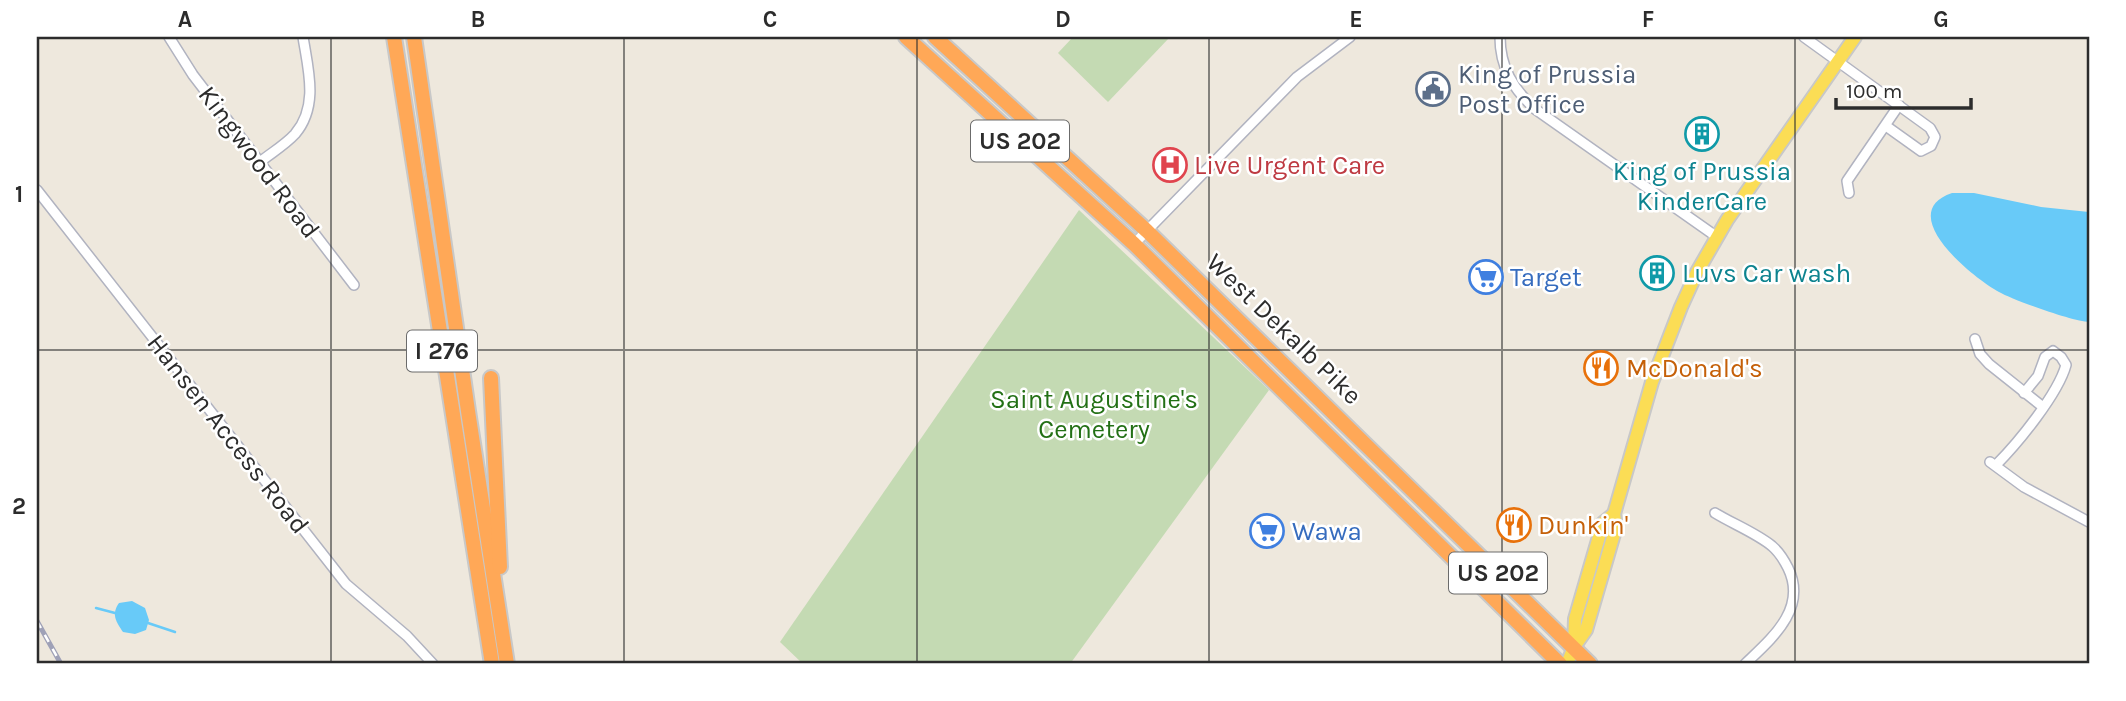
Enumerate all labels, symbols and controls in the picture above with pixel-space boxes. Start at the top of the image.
text: A [178,6,192,33]
text: B [471,6,485,33]
text: C [763,6,777,33]
text: D [1055,6,1071,33]
text: E [1349,6,1363,33]
text: F [1642,6,1654,33]
text: G [1933,6,1949,33]
place label: King of Prussia Post Office [1458,59,1636,120]
scale bar [1836,66,1970,110]
public building icon: King of Prussia Post Office [1414,70,1452,108]
text: 100 m [1846,79,1903,103]
street label: Kingwood Road [192,80,326,244]
building icon: King of Prussia KinderCare [1683,115,1721,153]
road number: US 202 [971,120,1069,162]
hospital icon: Live Urgent Care [1151,146,1189,184]
place label: Live Urgent Care [1194,150,1385,181]
place label: King of Prussia KinderCare [1613,156,1791,217]
text: 1 [15,181,23,208]
street label: West Dekalb Pike [1200,247,1368,411]
building icon: Luvs Car wash [1638,254,1676,292]
supermarket icon: Target [1467,258,1505,296]
place label: Luvs Car wash [1682,258,1851,289]
place label: Target [1510,262,1582,293]
street label: Hansen Access Road [140,328,316,540]
road number: I 276 [407,330,477,372]
restaurant icon: McDonald's [1582,349,1620,387]
place label: McDonald's [1626,353,1763,384]
park label: Saint Augustine's Cemetery [990,384,1198,445]
text: 2 [12,493,26,520]
restaurant icon: Dunkin' [1495,506,1533,544]
place label: Dunkin' [1538,510,1628,541]
supermarket icon: Wawa [1248,512,1286,550]
place label: Wawa [1292,516,1362,547]
road number: US 202 [1449,552,1547,594]

